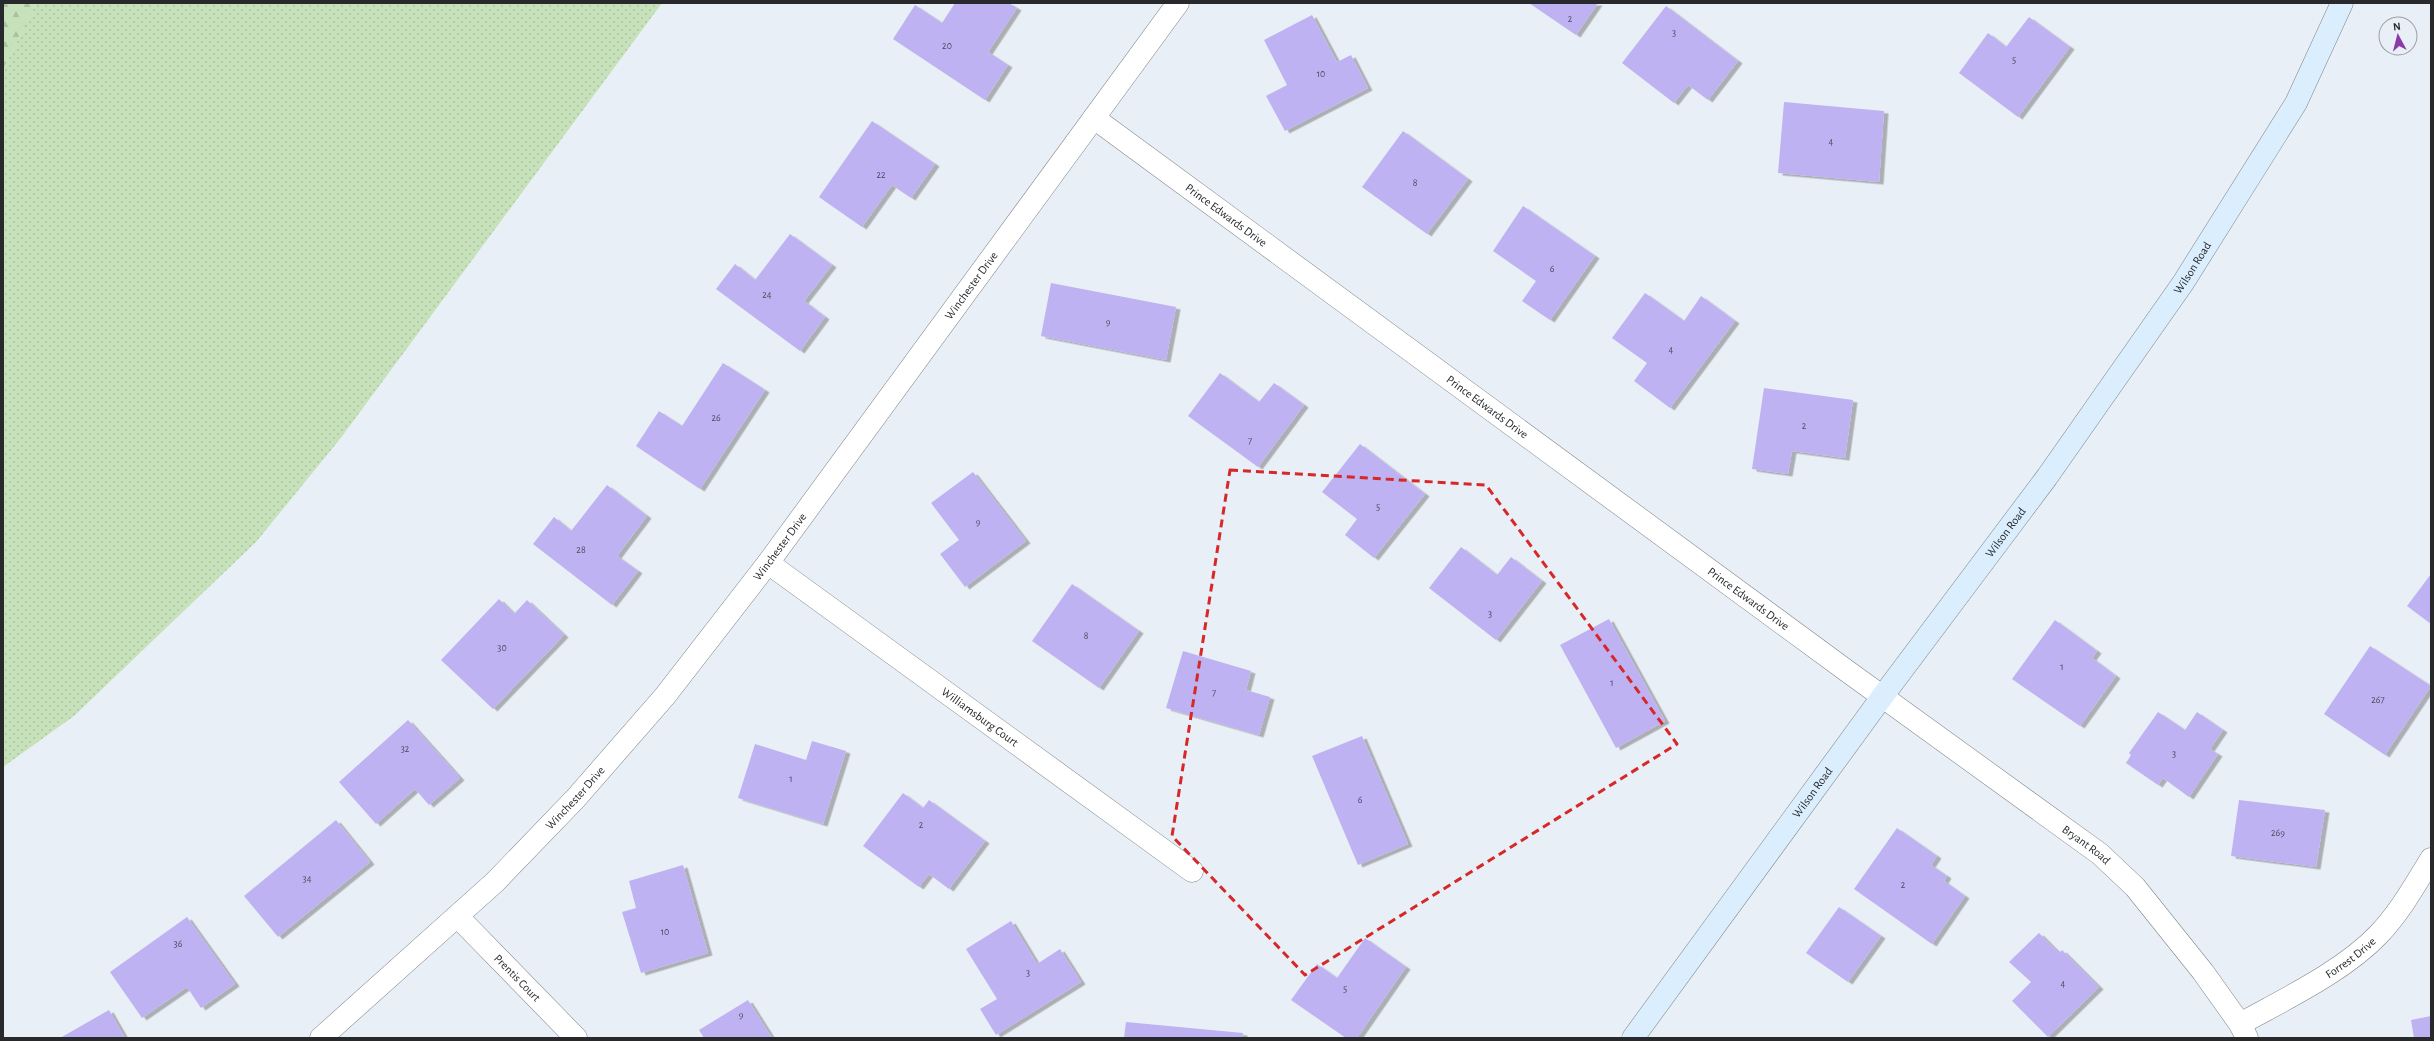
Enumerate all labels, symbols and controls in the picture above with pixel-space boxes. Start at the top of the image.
house number: 2 [1568,14,1573,24]
north arrow [2378,16,2418,56]
text: N [2392,21,2401,32]
house number: 3 [1672,28,1676,38]
house number: 20 [942,41,952,51]
house number: 5 [2012,55,2016,65]
house number: 10 [1317,69,1325,79]
house number: 4 [1829,137,1834,147]
house number: 22 [876,170,886,180]
house number: 8 [1413,178,1418,188]
street label: Prince Edwards Drive [1183,181,1269,249]
street label: Wilson Road [2171,240,2213,296]
street label: Winchester Drive [943,249,1000,322]
house number: 6 [1550,264,1555,274]
house number: 24 [762,290,772,300]
house number: 9 [1106,317,1111,327]
house number: 4 [1669,345,1674,355]
street label: Prince Edwards Drive [1444,373,1530,441]
house number: 26 [711,413,721,423]
house number: 2 [1802,421,1807,431]
house number: 7 [1248,436,1252,446]
house number: 5 [1376,502,1380,512]
street label: Wilson Road [1983,505,2028,560]
street label: Winchester Drive [751,511,809,583]
house number: 9 [976,517,981,527]
house number: 28 [576,545,586,555]
street label: Prince Edwards Drive [1705,565,1791,632]
house number: 3 [1488,609,1492,619]
house number: 8 [1084,631,1089,641]
house number: 30 [497,643,507,653]
house number: 1 [2060,662,2064,672]
house number: 1 [1610,678,1614,688]
street label: Williamsburg Court [939,685,1021,749]
house number: 7 [1212,688,1216,698]
house number: 267 [2371,695,2385,705]
house number: 32 [401,744,410,754]
house number: 3 [2172,749,2176,759]
street label: Winchester Drive [543,764,607,832]
street label: Wilson Road [1790,765,1834,820]
house number: 1 [789,774,793,784]
house number: 6 [1358,795,1363,805]
house number: 2 [919,820,924,830]
street label: Bryant Road [2060,823,2113,866]
house number: 269 [2271,828,2285,838]
house number: 34 [303,874,312,884]
house number: 2 [1901,880,1906,890]
house number: 10 [661,927,669,937]
street label: Forrest Drive [2323,935,2378,980]
house number: 36 [174,939,183,949]
street label: Prentis Court [492,952,543,1004]
house number: 3 [1026,968,1030,978]
house number: 4 [2061,979,2066,989]
house number: 5 [1343,984,1347,994]
house number: 9 [739,1010,744,1020]

